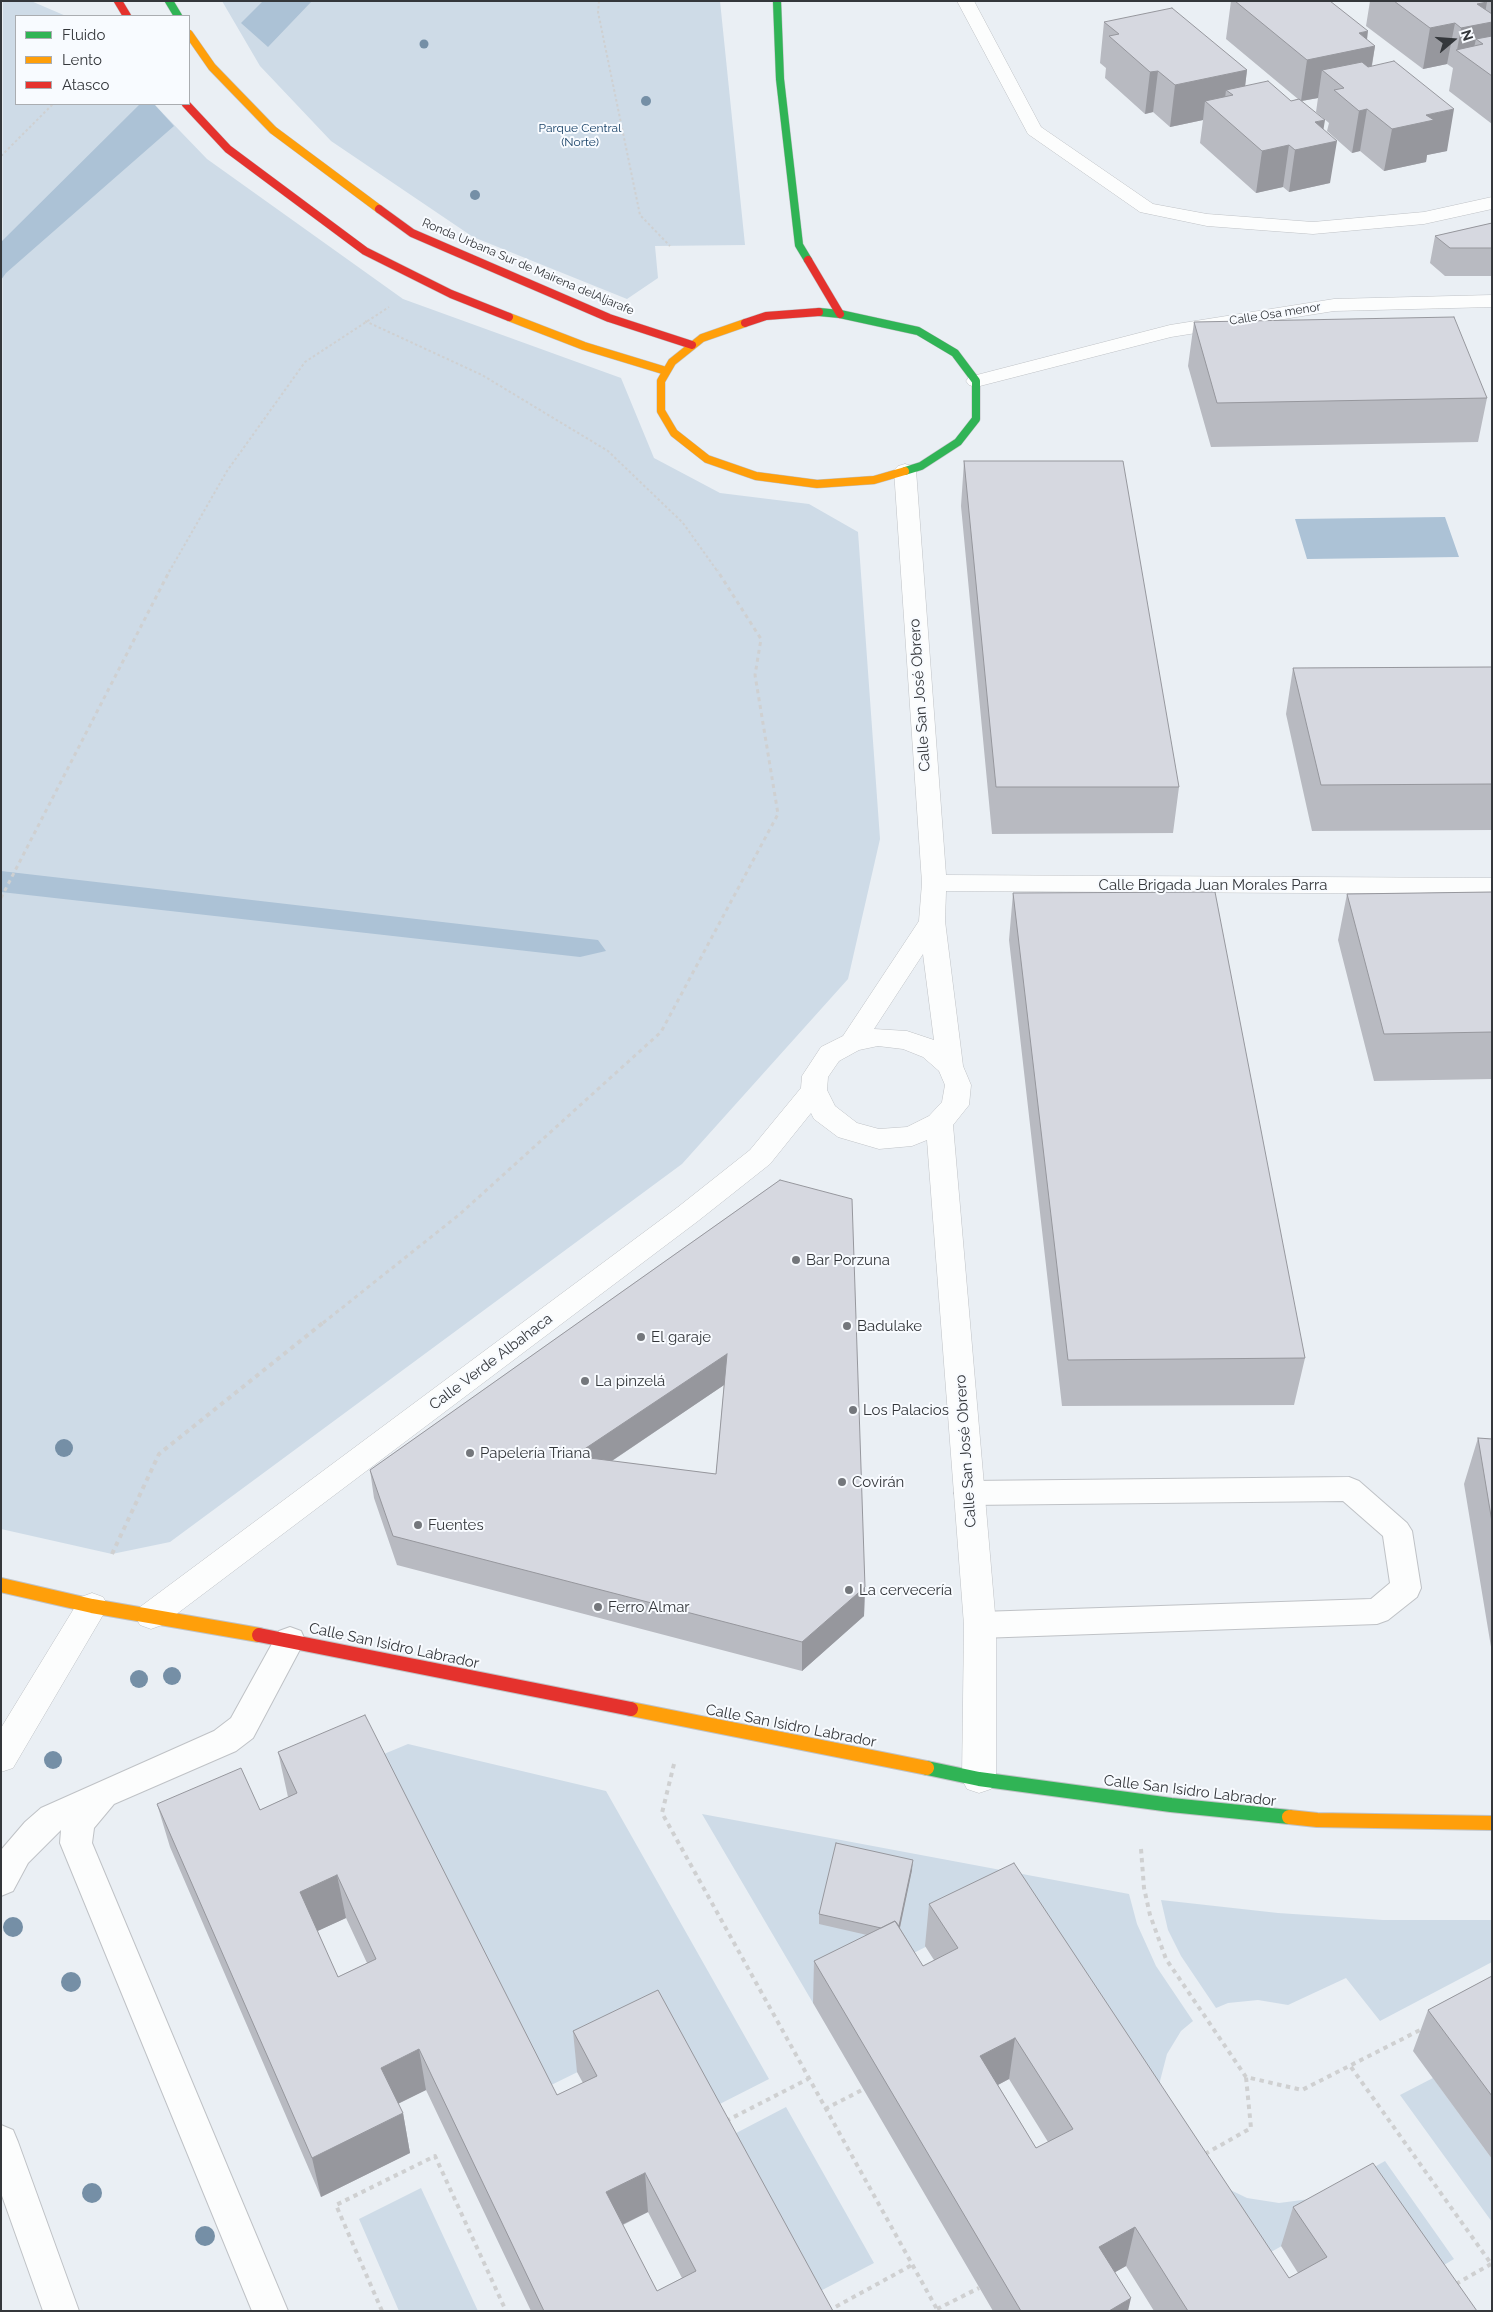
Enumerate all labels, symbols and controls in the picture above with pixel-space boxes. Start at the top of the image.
legend [15,15,190,105]
north arrow [1428,15,1478,65]
text: Fluido [62,26,105,44]
text: N [1458,28,1477,43]
text: Lento [62,51,102,69]
text: Atasco [62,76,109,94]
park label: Parque Central (Norte) [539,121,621,149]
street label: Ronda Urbana Sur de Mairena delAljarafe [420,216,636,318]
street label: Calle Osa menor [1228,300,1322,328]
street label: Calle San José Obrero [906,618,934,772]
street label: Calle Brigada Juan Morales Parra [1099,876,1327,894]
place label: Bar Porzuna [806,1251,890,1269]
marker: Bar Porzuna [790,1254,802,1266]
street label: Calle Verde Albahaca [426,1310,556,1414]
place label: Badulake [857,1317,922,1335]
marker: Badulake [841,1320,853,1332]
place label: El garaje [651,1328,711,1346]
marker: El garaje [635,1331,647,1343]
place label: La pinzelá [595,1372,665,1390]
street label: Calle San José Obrero [952,1374,980,1528]
marker: La pinzelá [579,1375,591,1387]
place label: Los Palacios [863,1401,949,1419]
marker: Los Palacios [847,1404,859,1416]
place label: Papelería Triana [480,1444,590,1462]
marker: Papelería Triana [464,1447,476,1459]
place label: Covirán [852,1473,904,1491]
marker: Covirán [836,1476,848,1488]
place label: Fuentes [428,1516,484,1534]
marker: Fuentes [412,1519,424,1531]
place label: La cervecería [859,1581,952,1599]
marker: La cervecería [843,1584,855,1596]
place label: Ferro Almar [608,1598,690,1616]
marker: Ferro Almar [592,1601,604,1613]
street label: Calle San Isidro Labrador [307,1619,481,1673]
street label: Calle San Isidro Labrador [704,1701,878,1751]
street label: Calle San Isidro Labrador [1103,1771,1277,1811]

